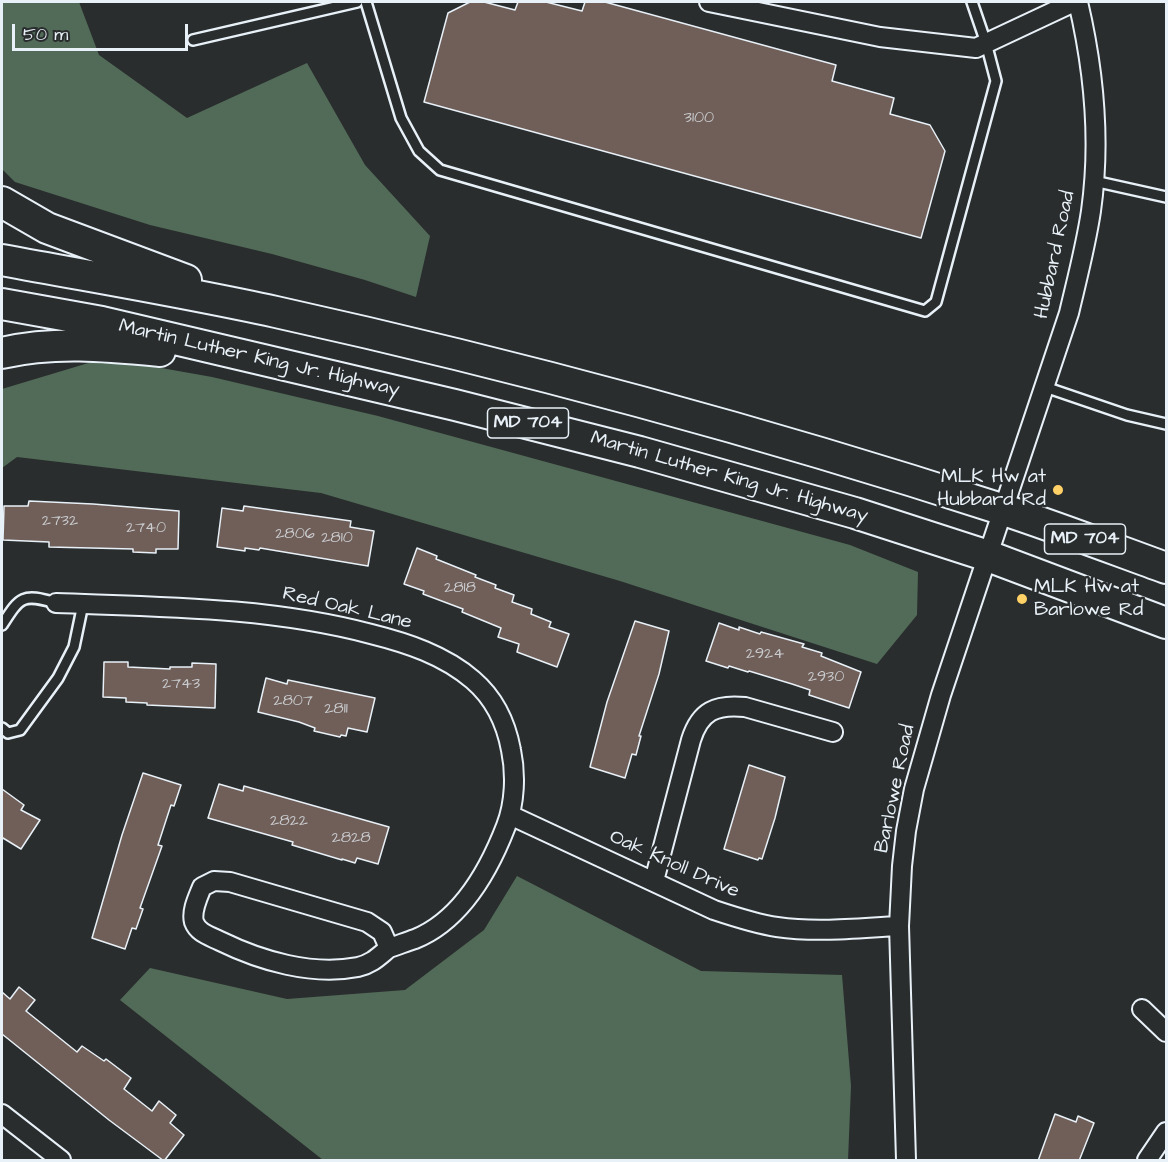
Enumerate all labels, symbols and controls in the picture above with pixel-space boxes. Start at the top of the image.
scale bar [15,12,190,50]
text: 50 m [23,22,68,47]
house number: 3100 [684,109,714,129]
street label: Hubbard Road [1031,189,1081,321]
street label: Martin Luther King Jr. Highway [116,315,402,403]
road number: MD 704 [488,408,568,438]
street label: Martin Luther King Jr. Highway [588,427,870,529]
place label: MLK Hw at Hubbard Rd [937,466,1046,513]
marker: MLK Hw at Hubbard Rd [1051,483,1065,497]
house number: 2732 [42,512,78,532]
house number: 2740 [126,519,166,539]
road number: MD 704 [1044,524,1126,554]
house number: 2806 [275,525,315,545]
house number: 2810 [321,529,353,549]
place label: MLK Hw at Barlowe Rd [1034,576,1143,623]
house number: 2818 [444,579,476,599]
street label: Red Oak Lane [280,582,414,636]
marker: MLK Hw at Barlowe Rd [1015,592,1029,606]
house number: 2924 [746,645,784,665]
house number: 2930 [808,668,844,688]
house number: 2743 [162,675,200,695]
house number: 2807 [273,692,313,712]
house number: 2811 [324,700,348,720]
street label: Barlowe Road [871,723,921,855]
house number: 2822 [270,812,308,832]
street label: Oak Knoll Drive [605,826,743,904]
house number: 2828 [331,829,371,849]

